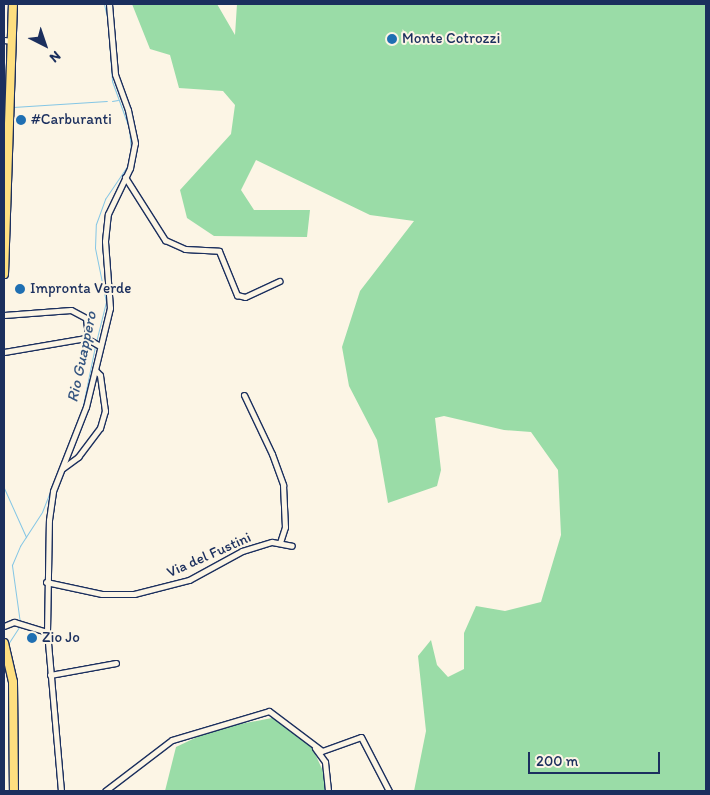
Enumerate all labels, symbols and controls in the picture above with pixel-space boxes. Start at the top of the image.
north arrow [20,20,70,70]
place label: Monte Cotrozzi [402,30,500,48]
marker: Monte Cotrozzi [386,33,398,45]
text: N [46,47,64,66]
place label: #Carburanti [31,111,112,129]
marker: #Carburanti [15,114,27,126]
place label: Impronta Verde [30,280,131,298]
marker: Impronta Verde [14,283,26,295]
water label: Rio Guappero [63,310,101,404]
street label: Via del Fustini [164,528,254,582]
place label: Zio Jo [42,629,80,647]
marker: Zio Jo [26,632,38,644]
scale bar [530,742,662,774]
text: 200 m [536,752,578,770]

